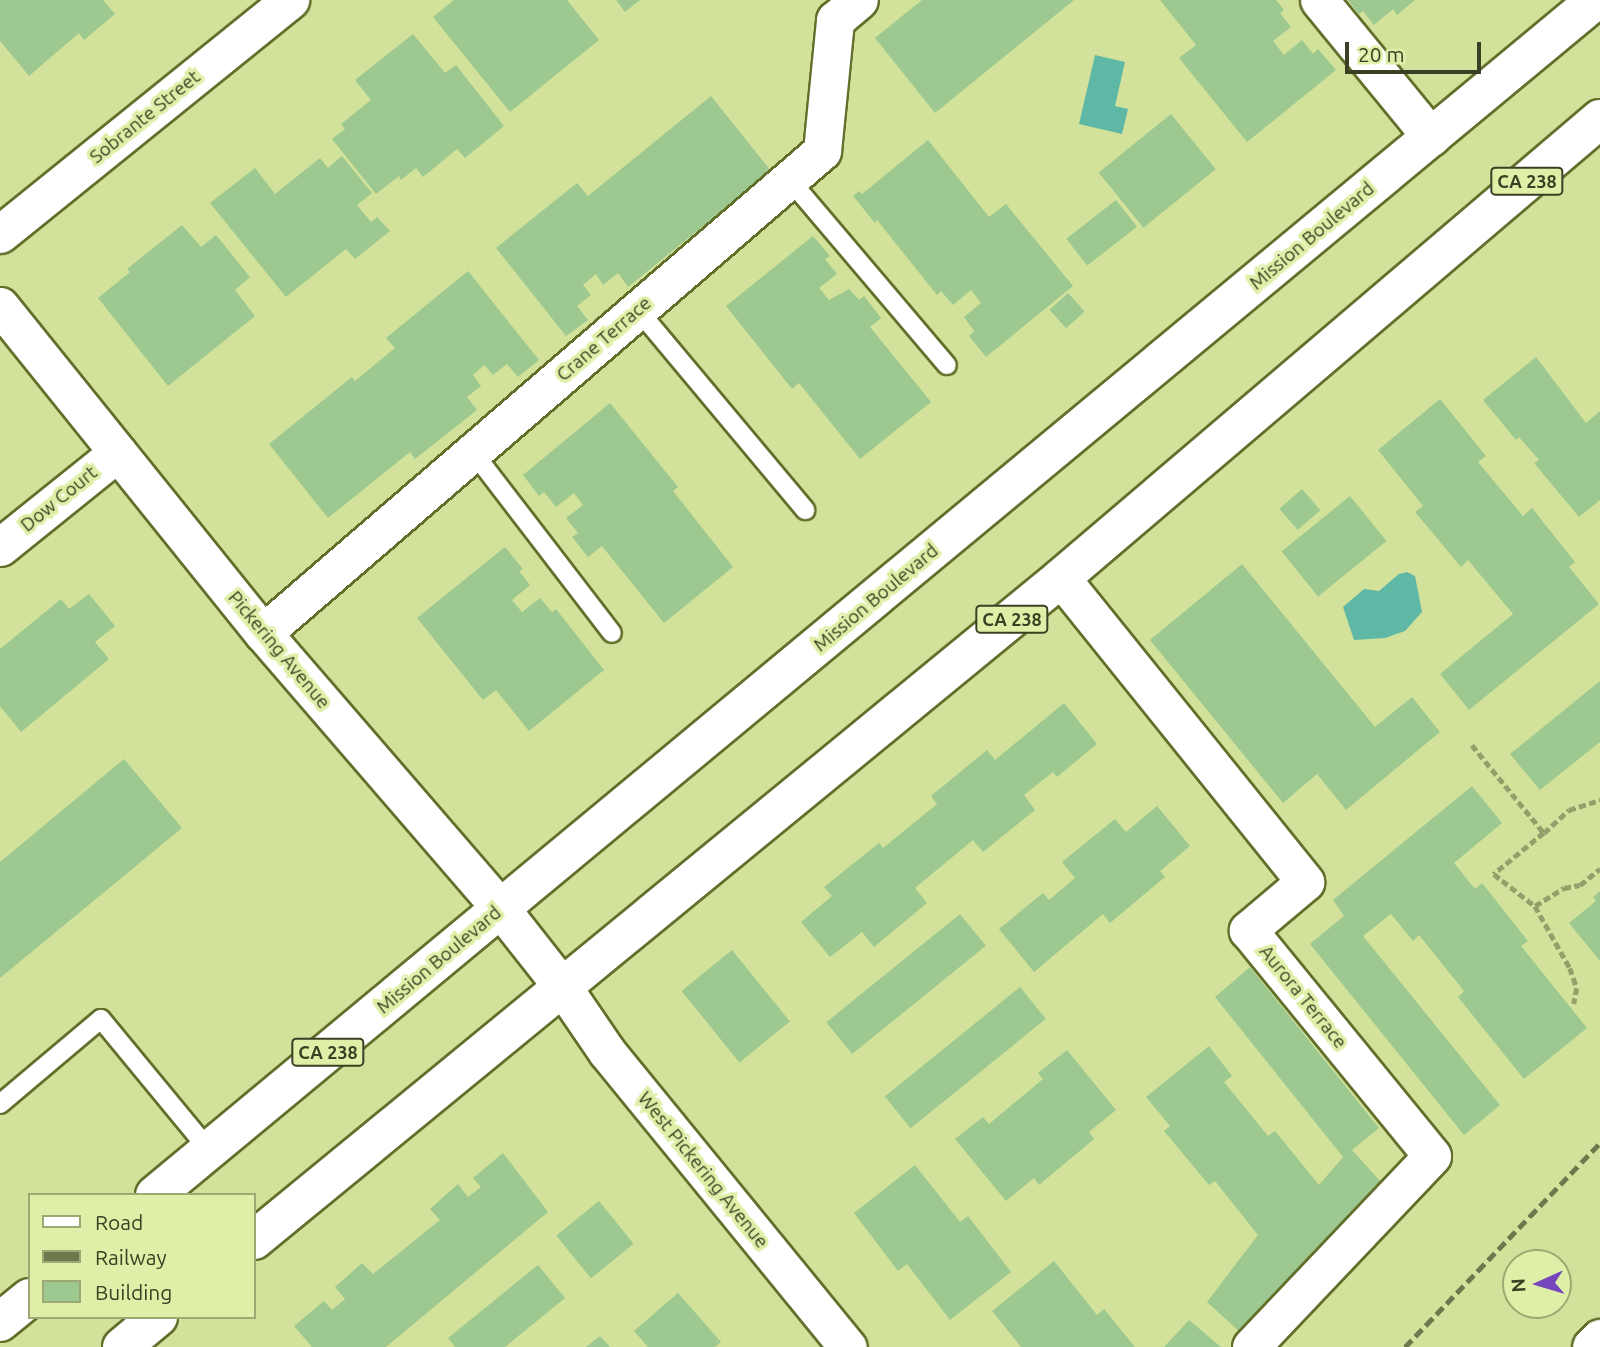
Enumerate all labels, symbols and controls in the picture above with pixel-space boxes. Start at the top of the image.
scale bar [1348,28,1484,72]
text: 20 m [1358,42,1405,66]
street label: Sobrante Street [85,66,205,168]
road number: CA 238 [1490,166,1564,196]
street label: Mission Boulevard [1245,177,1379,295]
street label: Crane Terrace [552,292,656,386]
street label: Dow Court [16,461,102,537]
street label: Mission Boulevard [809,539,943,657]
street label: Pickering Avenue [223,587,335,713]
road number: CA 238 [975,604,1049,634]
street label: Mission Boulevard [372,901,506,1019]
street label: Aurora Terrace [1254,941,1352,1053]
road number: CA 238 [291,1037,365,1066]
street label: West Pickering Avenue [633,1087,773,1253]
legend [28,1193,256,1319]
text: Road [95,1210,143,1234]
text: Railway [95,1245,167,1269]
north arrow [1502,1249,1572,1319]
text: N [1507,1277,1530,1293]
text: Building [95,1280,172,1304]

